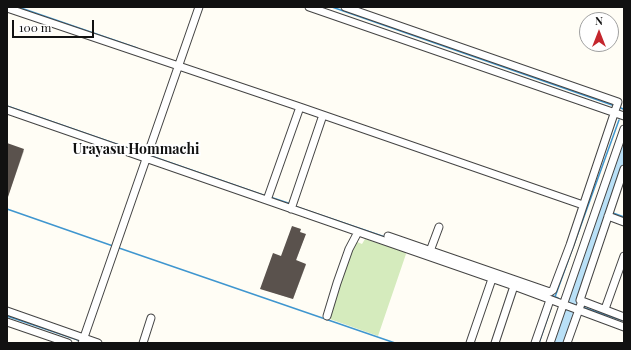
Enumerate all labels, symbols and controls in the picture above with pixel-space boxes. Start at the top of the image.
scale bar [14,12,96,38]
north arrow [579,12,619,52]
text: N [595,13,603,28]
text: 100 m [19,19,51,35]
district label: Urayasu Hommachi [73,142,199,158]

